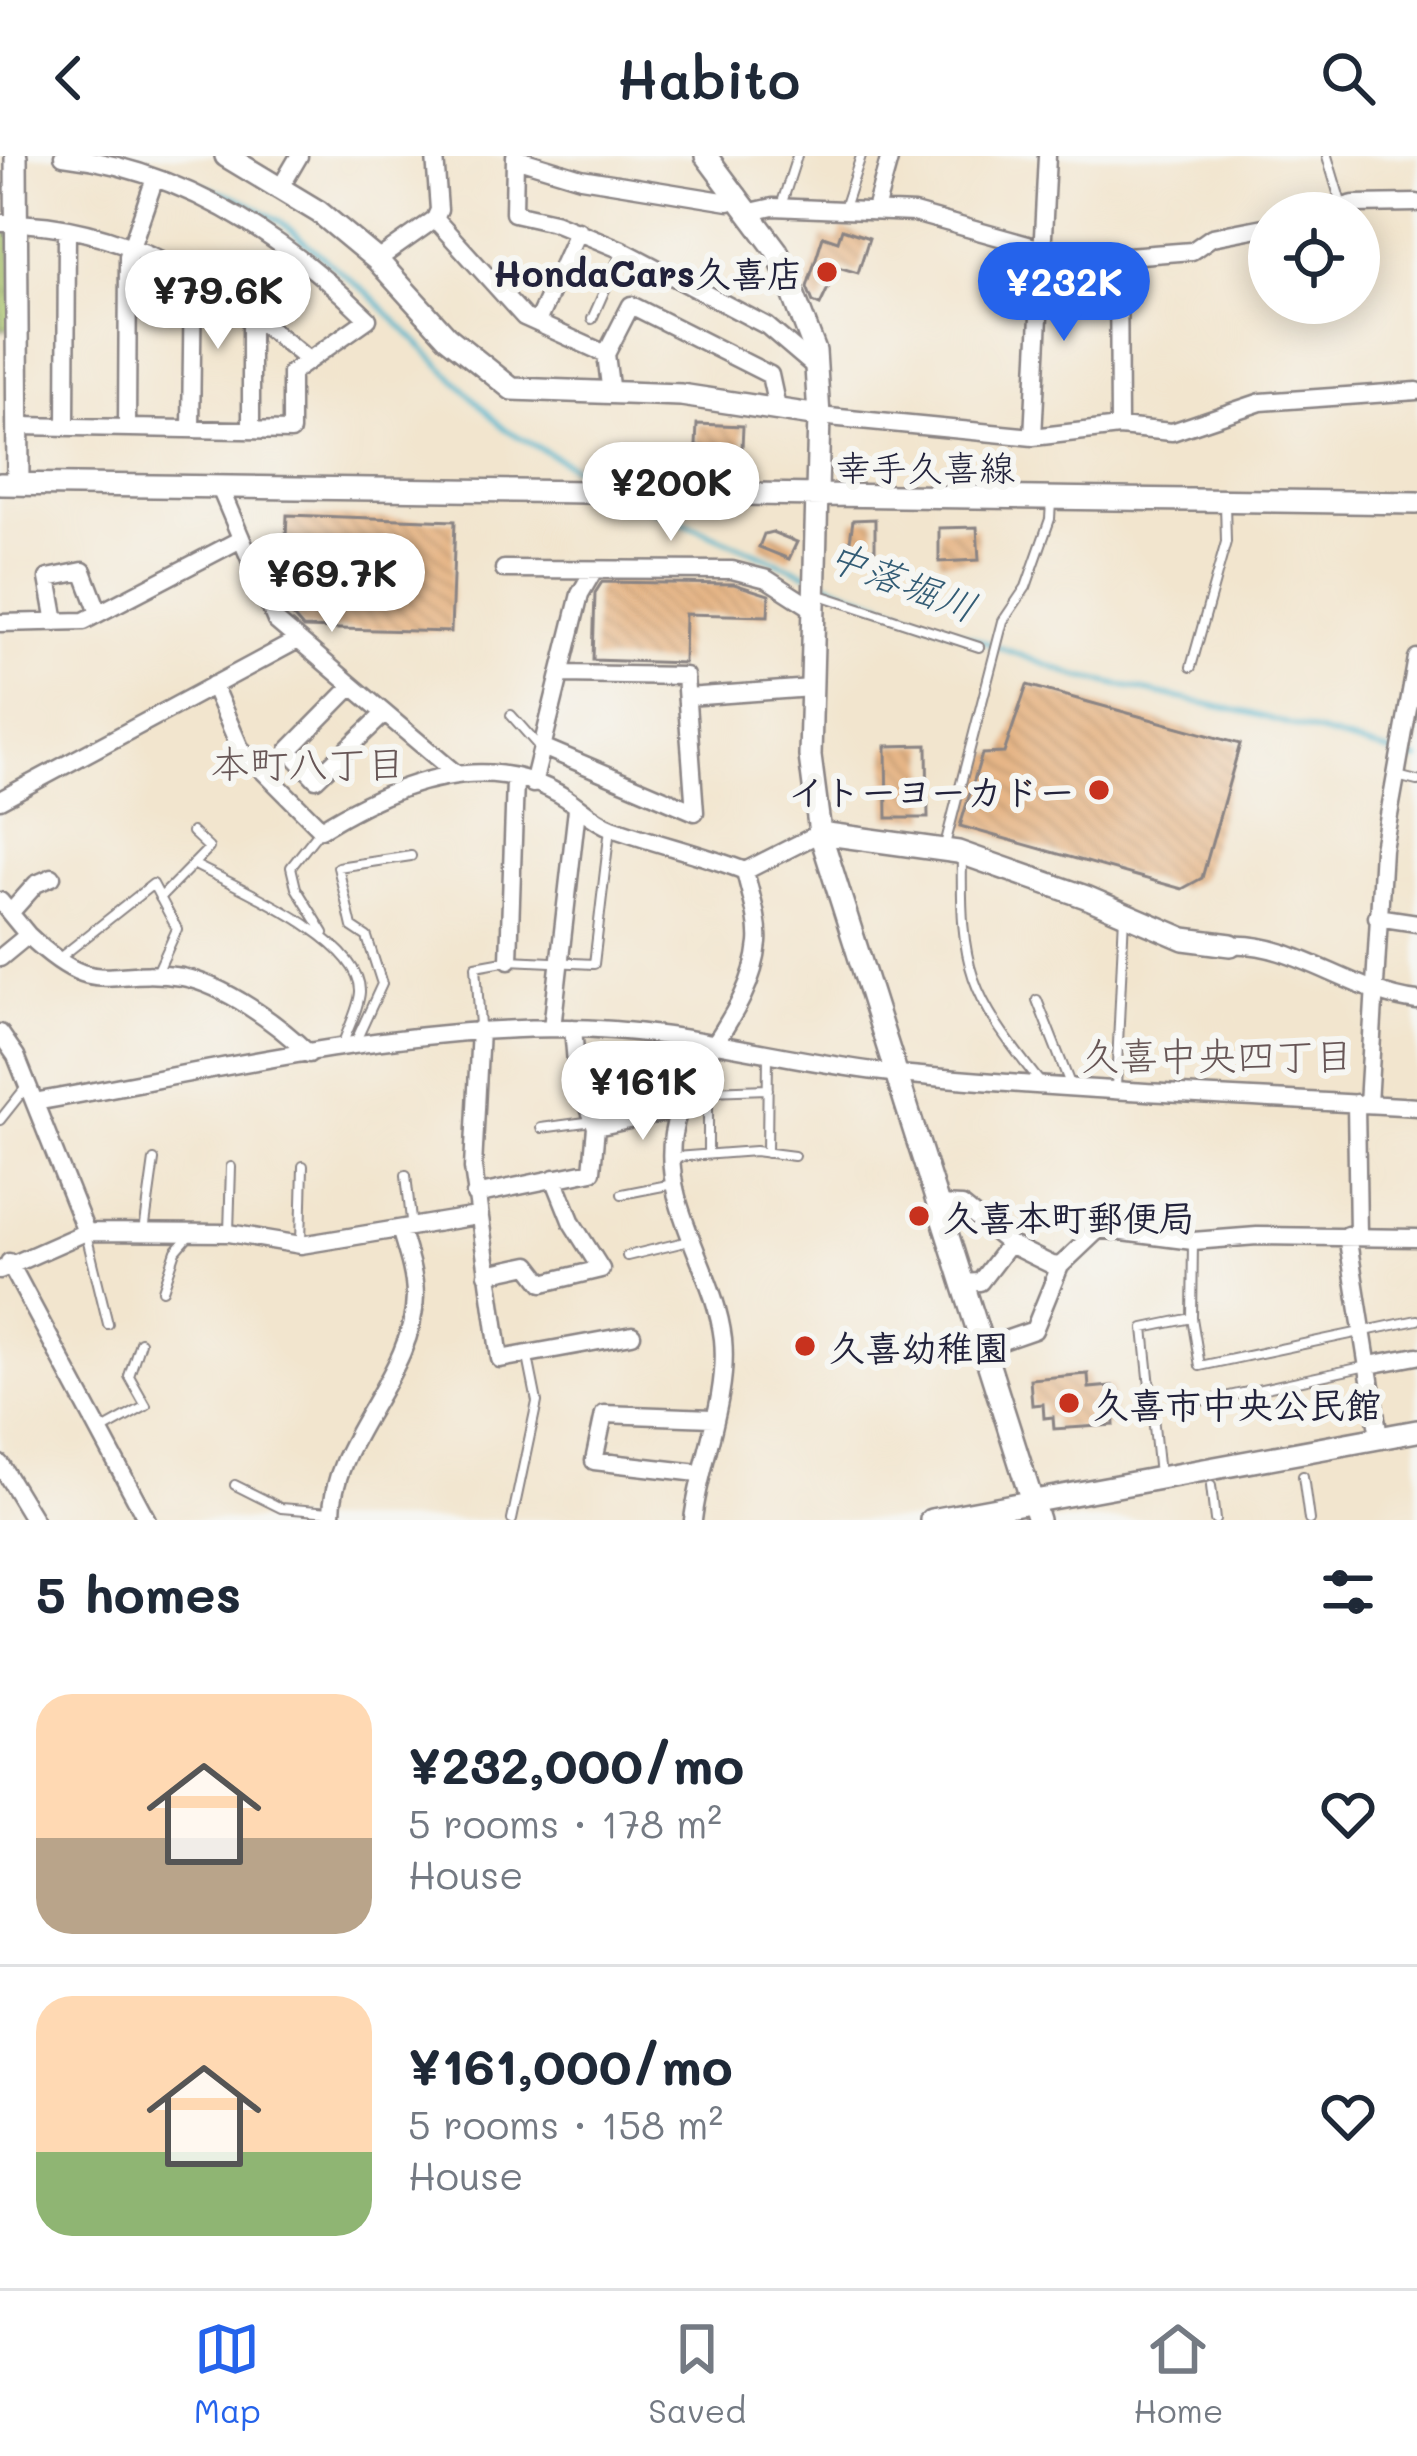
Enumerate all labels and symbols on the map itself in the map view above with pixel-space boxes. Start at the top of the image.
pin: ¥232K [980,242,1148,344]
place label: HondaCars久喜店 [493,249,803,296]
pin: ¥79.6K [120,250,316,352]
marker: HondaCars久喜店 [814,259,840,285]
pin: ¥200K [587,442,755,544]
street label: 幸手久喜線 [835,443,1015,490]
water label: 中落堀川 [821,528,985,632]
pin: ¥69.7K [234,533,430,635]
district label: 本町八丁目 [210,737,406,788]
place label: イトーヨーカドー [788,767,1075,814]
marker: イトーヨーカドー [1086,777,1112,803]
district label: 久喜中央四丁目 [1080,1029,1354,1080]
pin: ¥161K [559,1041,727,1143]
place label: 久喜本町郵便局 [943,1193,1195,1240]
marker: 久喜本町郵便局 [906,1203,932,1229]
place label: 久喜幼稚園 [829,1323,1009,1370]
marker: 久喜幼稚園 [792,1333,818,1359]
place label: 久喜市中央公民館 [1093,1380,1381,1427]
marker: 久喜市中央公民館 [1056,1390,1082,1416]

